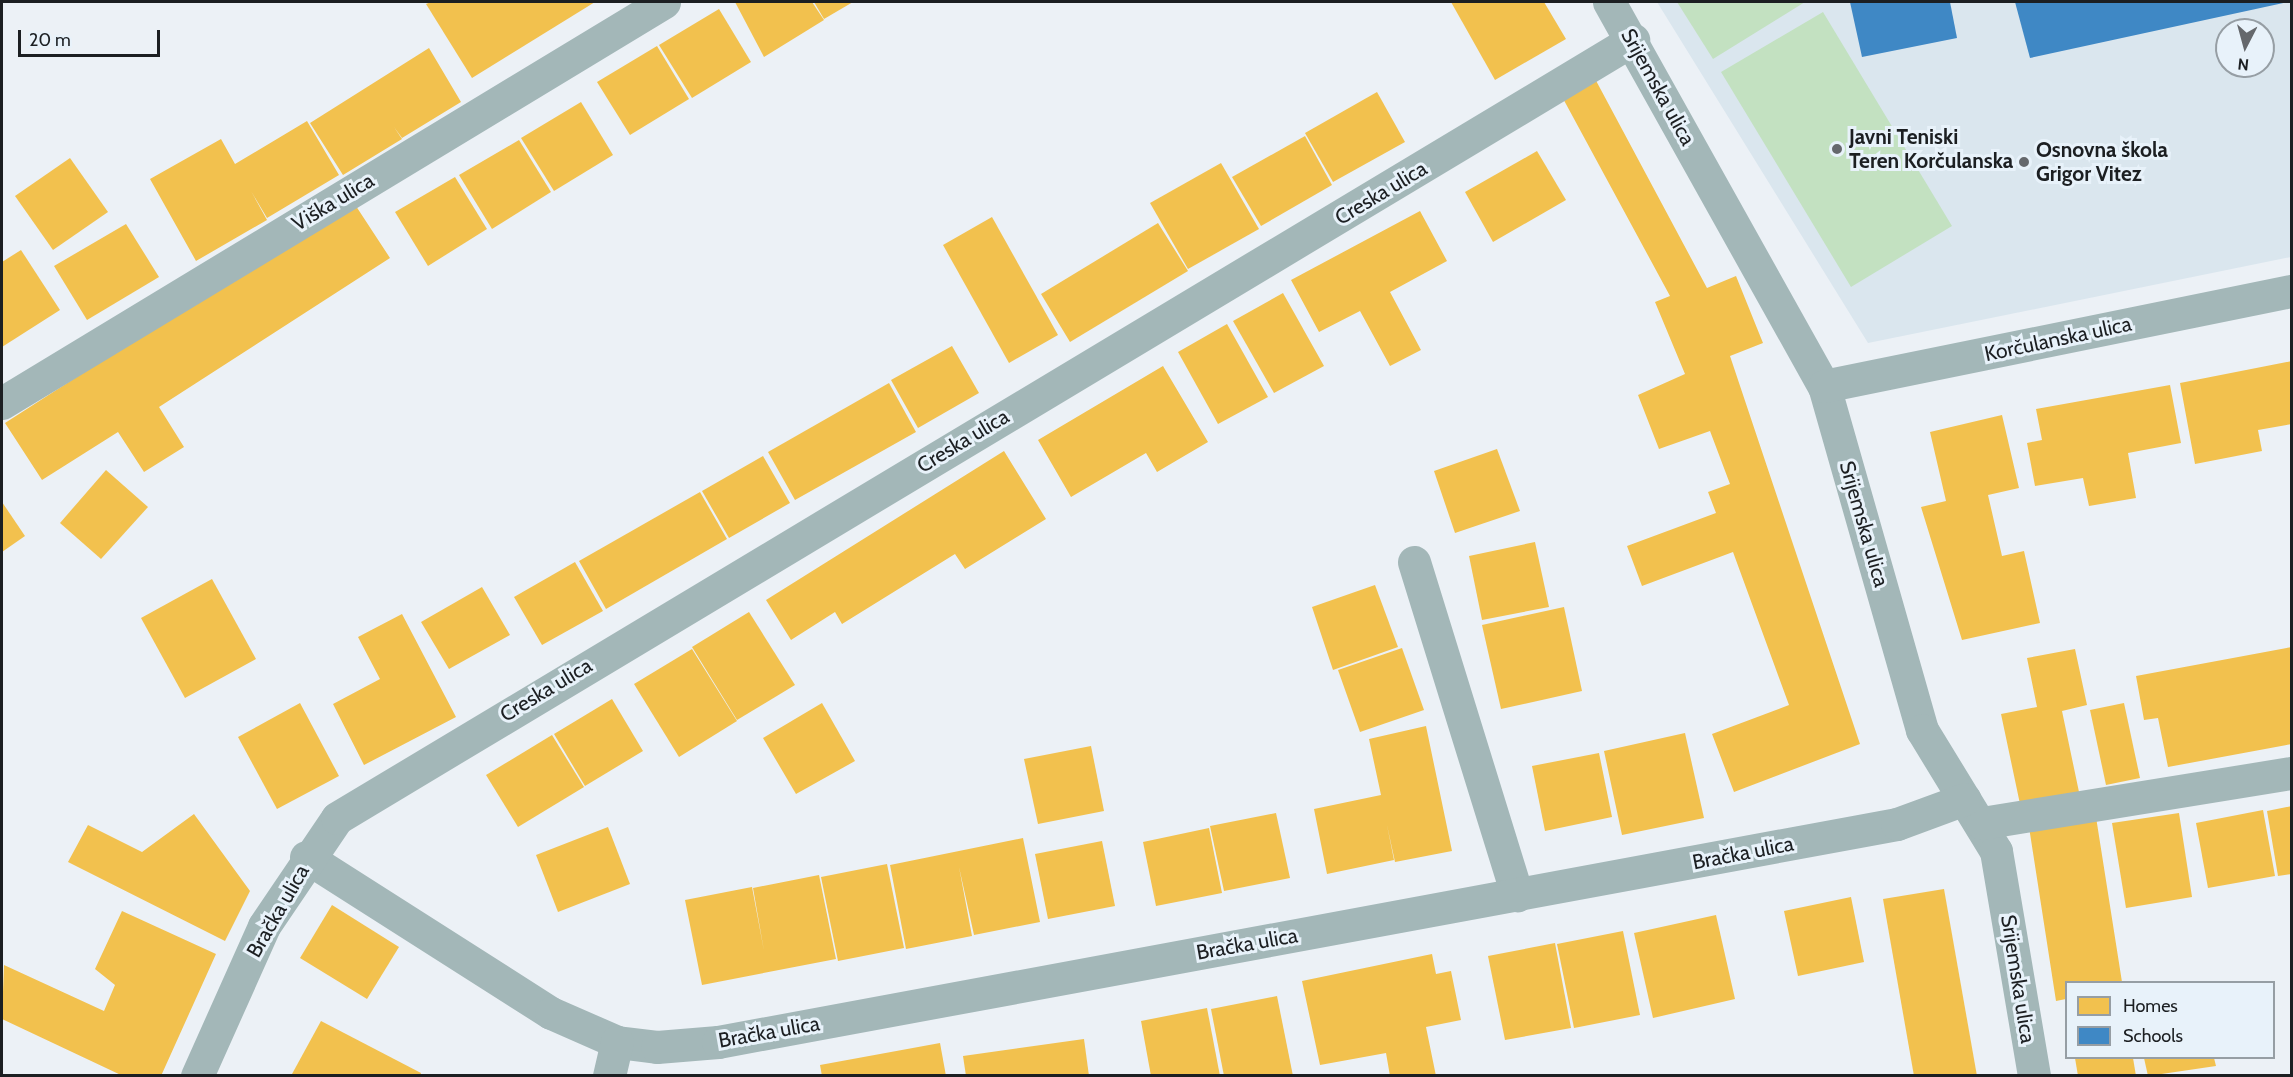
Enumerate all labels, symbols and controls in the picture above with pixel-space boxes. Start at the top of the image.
scale bar [21,18,164,56]
north arrow [2215,18,2275,78]
street label: Srijemska ulica [1616,24,1700,150]
text: 20 m [29,29,71,51]
text: N [2237,54,2250,74]
place label: Javni Teniski Teren Korčulanska [1849,124,2013,174]
place label: Osnovna škola Grigor Vitez [2036,137,2168,187]
marker: Javni Teniski Teren Korčulanska [1830,142,1844,156]
marker: Osnovna škola Grigor Vitez [2017,155,2031,169]
street label: Creska ulica [1330,156,1432,230]
street label: Viška ulica [288,168,378,236]
street label: Korčulanska ulica [1982,311,2134,367]
street label: Creska ulica [912,404,1014,478]
street label: Srijemska ulica [1834,458,1894,590]
street label: Creska ulica [495,653,597,727]
street label: Bračka ulica [1690,831,1796,875]
street label: Bračka ulica [241,860,315,962]
street label: Srijemska ulica [1995,913,2041,1045]
street label: Bračka ulica [1194,923,1300,965]
legend [2065,981,2275,1059]
text: Homes [2123,995,2178,1017]
street label: Bračka ulica [716,1011,822,1053]
text: Schools [2123,1025,2183,1047]

